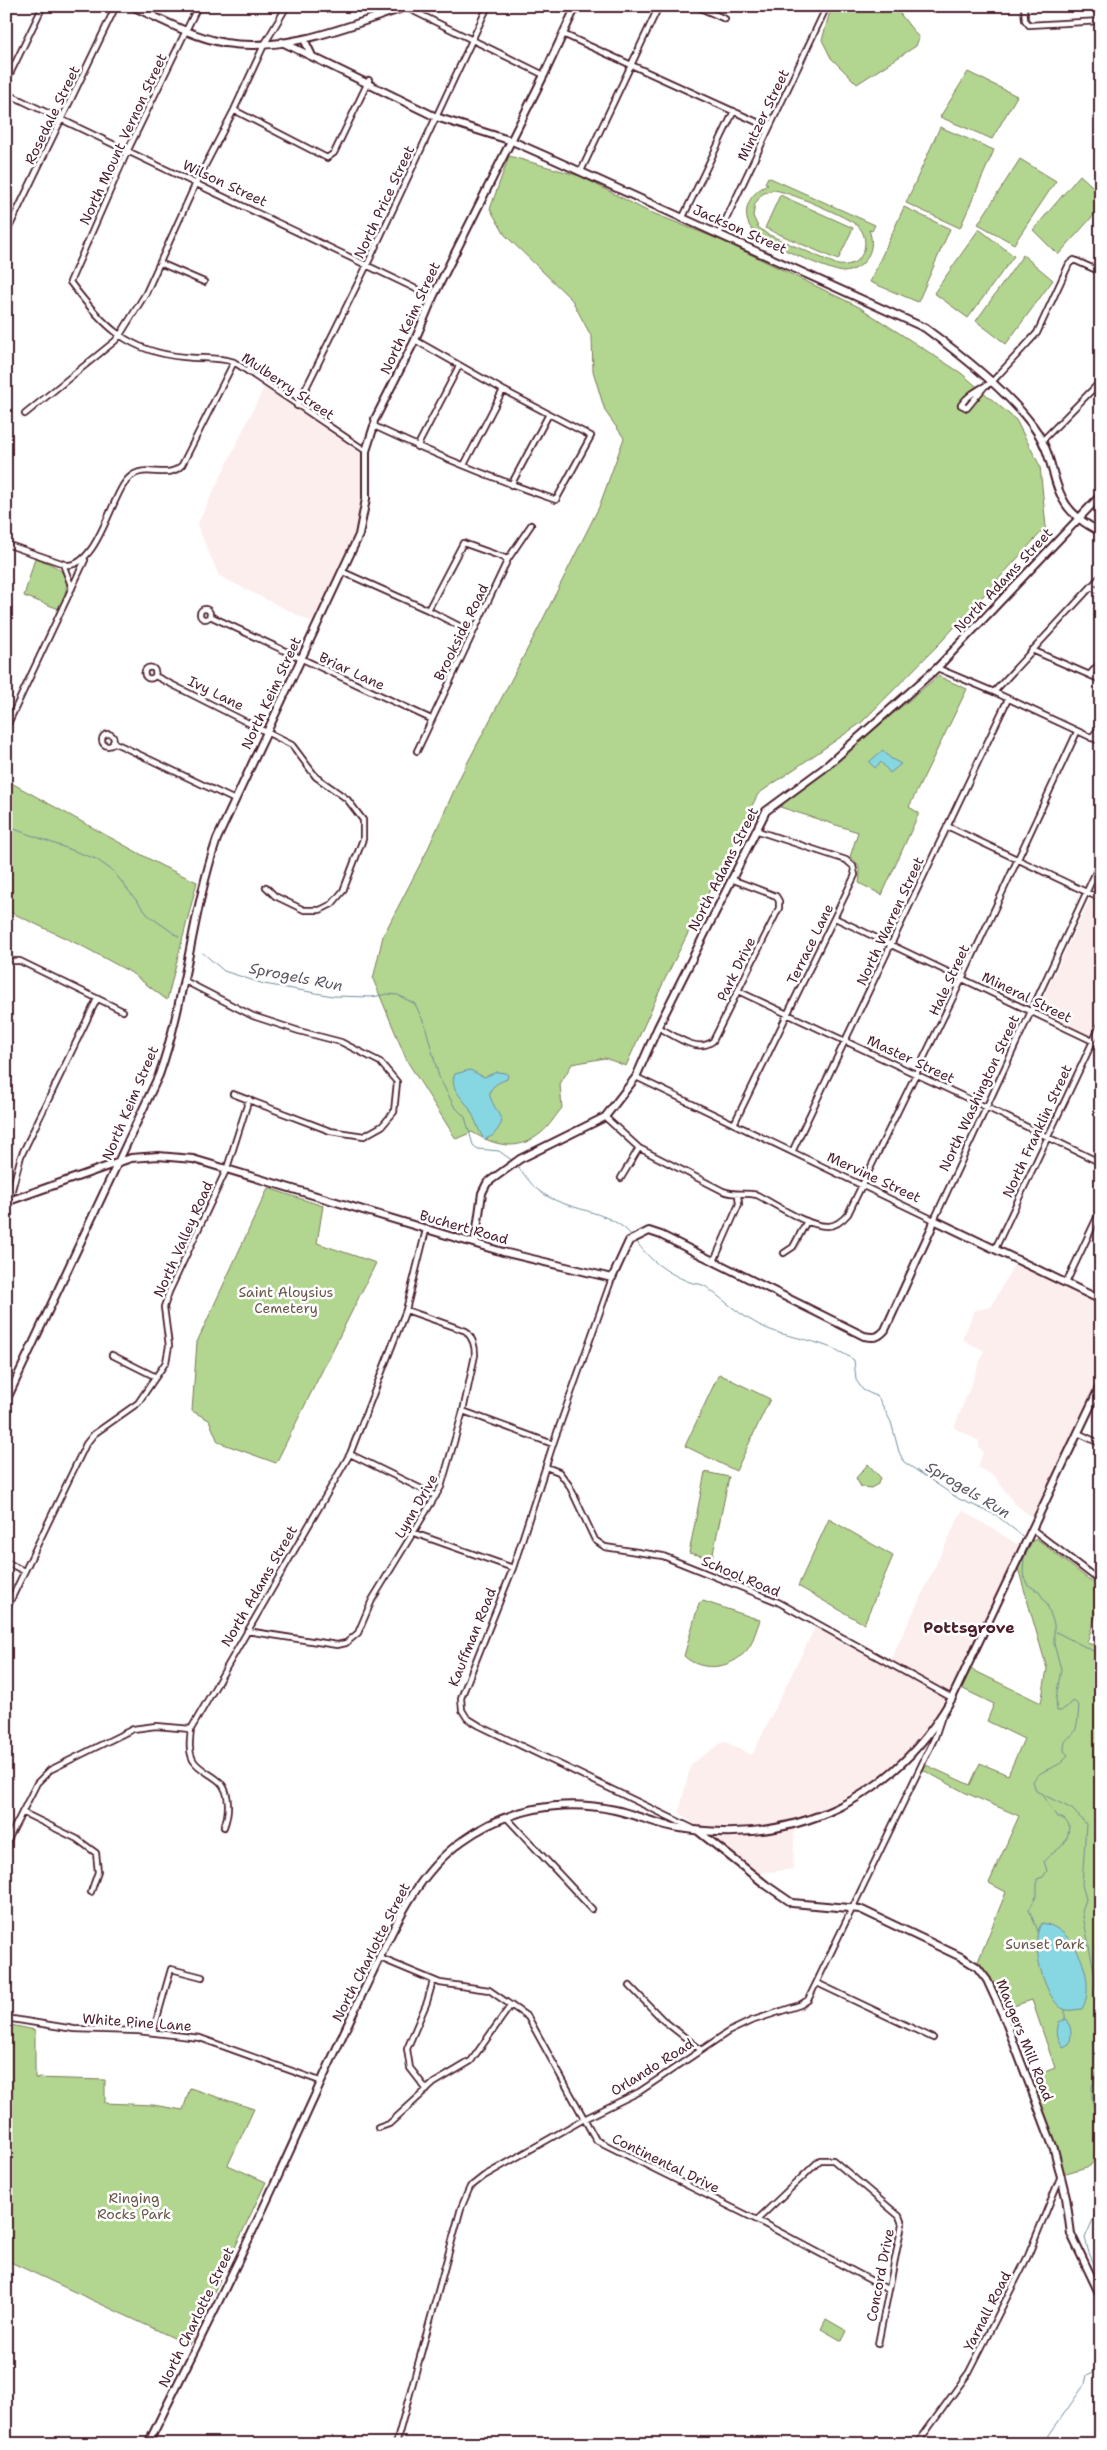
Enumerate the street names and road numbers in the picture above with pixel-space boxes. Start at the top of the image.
street label: North Mount Vernon Street [75,50,171,228]
street label: Rosedale Street [20,63,84,167]
street label: Mintzer Street [733,66,793,164]
street label: North Price Street [350,143,418,261]
street label: Wilson Street [180,156,270,210]
street label: Jackson Street [690,200,790,258]
street label: North Keim Street [376,259,444,377]
street label: Mulberry Street [238,348,338,424]
street label: North Adams Street [950,524,1056,636]
street label: Brookside Road [430,580,492,683]
street label: North Keim Street [237,634,305,752]
street label: Briar Lane [316,648,388,694]
street label: Ivy Lane [185,672,247,714]
street label: North Adams Street [684,804,762,934]
street label: North Warren Street [852,854,928,988]
street label: Terrace Lane [783,901,837,987]
street label: Park Drive [713,934,759,1004]
street label: Hale Street [925,941,973,1019]
street label: Mineral Street [979,967,1075,1027]
street label: North Washington Street [935,1012,1023,1174]
street label: Master Street [864,1031,958,1087]
street label: North Keim Street [98,1043,162,1163]
street label: North Franklin Street [998,1062,1076,1200]
street label: Mervine Street [824,1147,924,1207]
street label: North Valley Road [149,1178,217,1300]
street label: Buchert Road [418,1206,511,1248]
street label: Lynn Drive [390,1471,442,1541]
street label: North Adams Street [217,1522,301,1650]
street label: School Road [699,1551,783,1601]
street label: Kauffman Road [444,1585,500,1689]
street label: North Charlotte Street [328,1879,414,2025]
street label: Maugers Mill Road [992,1977,1058,2104]
street label: White Pine Lane [82,2009,192,2035]
street label: Orlando Road [607,2034,697,2100]
street label: Continental Drive [609,2129,723,2197]
street label: Concord Drive [862,2227,898,2323]
street label: North Charlotte Street [154,2244,238,2390]
street label: Yarnall Road [959,2268,1015,2354]

